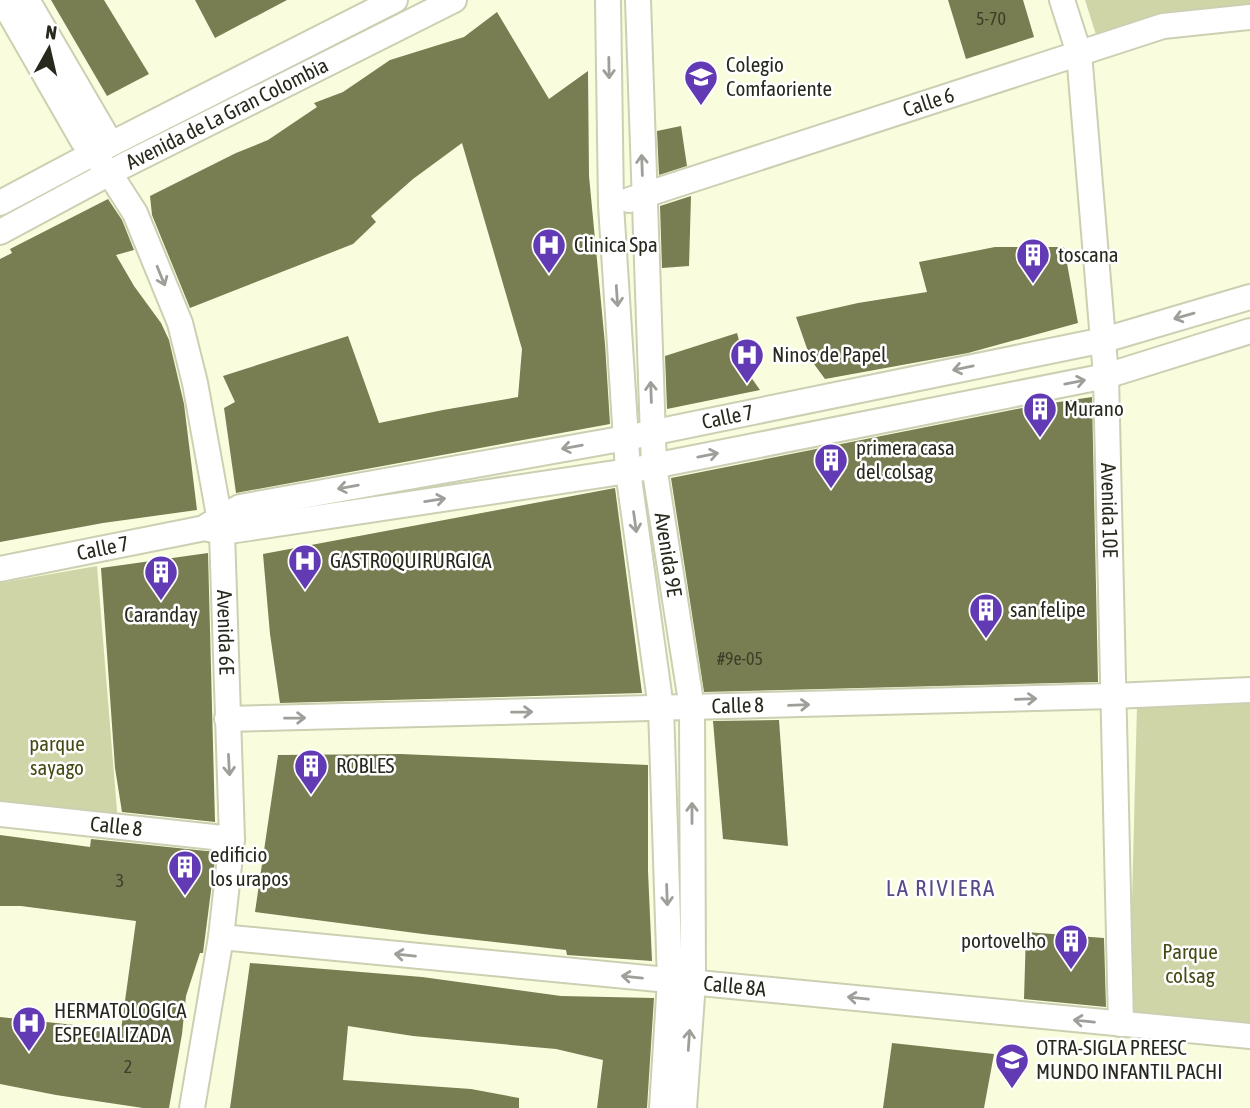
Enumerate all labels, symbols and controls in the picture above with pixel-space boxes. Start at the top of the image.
house number: 5-70 [976,8,1006,29]
north arrow [14,14,84,84]
text: N [44,20,58,44]
street label: Avenida de La Gran Colombia [121,52,332,174]
place label: Colegio Comfaoriente [726,52,832,100]
one-way arrow [602,56,616,79]
school or university icon: Colegio Comfaoriente [682,58,720,107]
street label: Calle 6 [900,82,957,121]
one-way arrow [636,153,649,176]
hospital icon: Clinica Spa [530,226,568,275]
place label: Clinica Spa [574,232,658,256]
building icon: toscana [1014,236,1052,285]
place label: toscana [1058,242,1119,266]
one-way arrow [155,264,168,286]
one-way arrow [610,284,623,307]
one-way arrow [1174,311,1196,324]
hospital icon: Ninos de Papel [728,336,766,385]
place label: Ninos de Papel [772,342,887,366]
one-way arrow [952,362,975,376]
one-way arrow [1063,375,1086,389]
one-way arrow [644,381,657,404]
building icon: Murano [1021,390,1059,439]
place label: Murano [1064,396,1124,420]
street label: Calle 7 [699,399,756,433]
place label: primera casa del colsag [856,435,955,483]
one-way arrow [561,441,584,454]
building icon: primera casa del colsag [812,441,850,490]
one-way arrow [696,448,719,462]
street label: Avenida 10E [1097,463,1123,558]
one-way arrow [337,481,360,494]
one-way arrow [423,493,446,506]
one-way arrow [629,510,642,533]
street label: Avenida 9E [650,511,687,598]
street label: Calle 7 [75,531,131,564]
hospital icon: GASTROQUIRURGICA [286,542,324,591]
place label: GASTROQUIRURGICA [330,548,492,572]
building icon: Caranday [142,553,180,602]
street label: Avenida 6E [213,589,240,675]
building icon: san felipe [967,591,1005,640]
place label: san felipe [1010,597,1085,621]
place label: Caranday [124,602,198,626]
house number: #9e-05 [717,648,763,669]
street label: Calle 8 [711,692,764,717]
one-way arrow [1015,692,1038,705]
one-way arrow [787,699,810,712]
one-way arrow [511,705,534,719]
one-way arrow [283,711,306,724]
park label: parque sayago [29,731,85,779]
building icon: ROBLES [292,747,330,796]
one-way arrow [222,753,235,776]
place label: ROBLES [336,753,395,777]
one-way arrow [685,801,699,824]
street label: Calle 8 [89,811,144,840]
place label: edificio los urapos [210,842,288,890]
building icon: edificio los urapos [166,848,204,897]
house number: 3 [116,870,124,891]
district label: LA RIVIERA [886,875,996,901]
one-way arrow [660,883,674,906]
building icon: portovelho [1052,922,1090,971]
place label: portovelho [961,928,1046,952]
park label: Parque colsag [1162,939,1218,987]
one-way arrow [394,948,417,961]
one-way arrow [621,970,643,983]
street label: Calle 8A [702,970,768,1000]
one-way arrow [847,991,870,1004]
place label: HERMATOLOGICA ESPECIALIZADA [54,998,187,1046]
hospital icon: HERMATOLOGICA ESPECIALIZADA [10,1004,48,1053]
one-way arrow [1074,1014,1096,1027]
one-way arrow [683,1029,696,1052]
place label: OTRA-SIGLA PREESC MUNDO INFANTIL PACHI [1036,1035,1223,1083]
school or university icon: OTRA-SIGLA PREESC MUNDO INFANTIL PACHI [993,1041,1031,1090]
house number: 2 [124,1056,132,1077]

